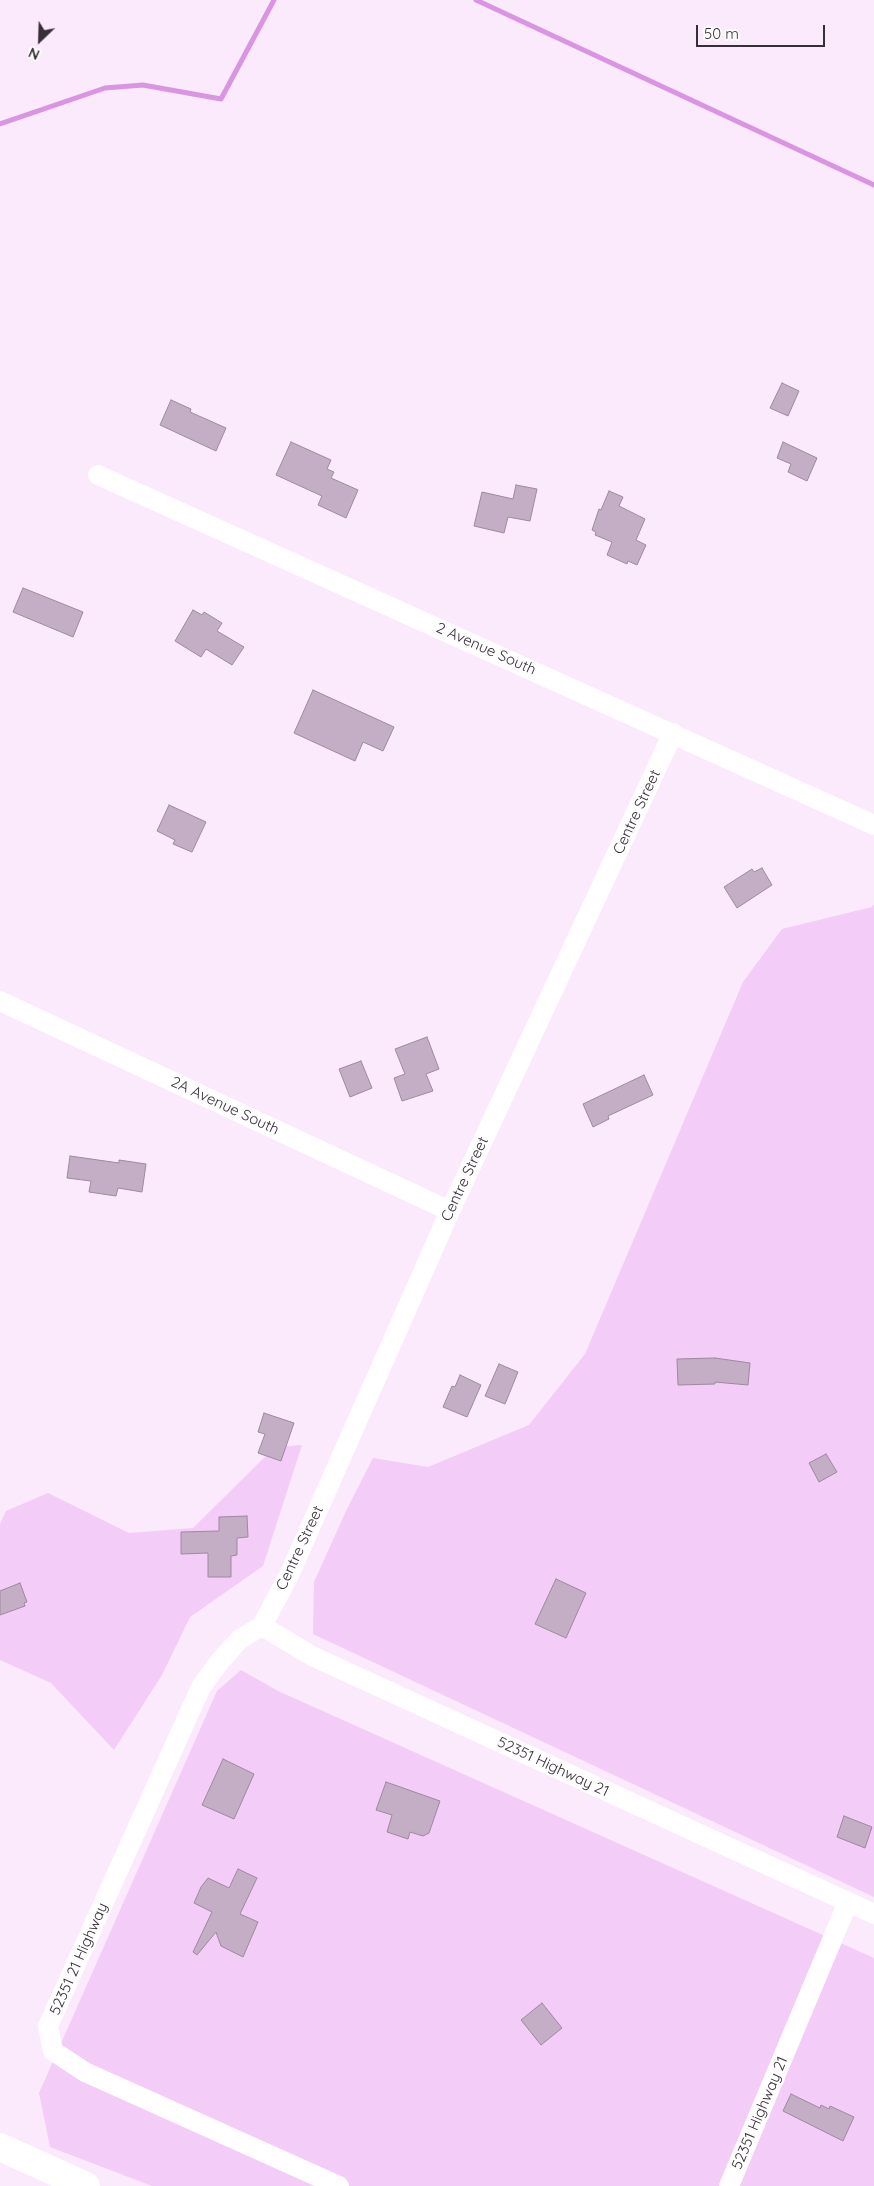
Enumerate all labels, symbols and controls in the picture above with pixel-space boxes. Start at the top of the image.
north arrow [15,15,65,65]
scale bar [699,15,828,47]
text: 50 m [704,24,739,43]
text: N [26,43,42,64]
street label: 2 Avenue South [433,619,539,679]
street label: Centre Street [610,767,664,857]
street label: 2A Avenue South [168,1073,282,1139]
street label: Centre Street [438,1134,492,1224]
street label: Centre Street [273,1503,327,1593]
street label: 52351 Highway 21 [494,1733,612,1801]
street label: 52351 21 Highway [46,1900,112,2018]
street label: 52351 Highway 21 [728,2054,792,2172]

